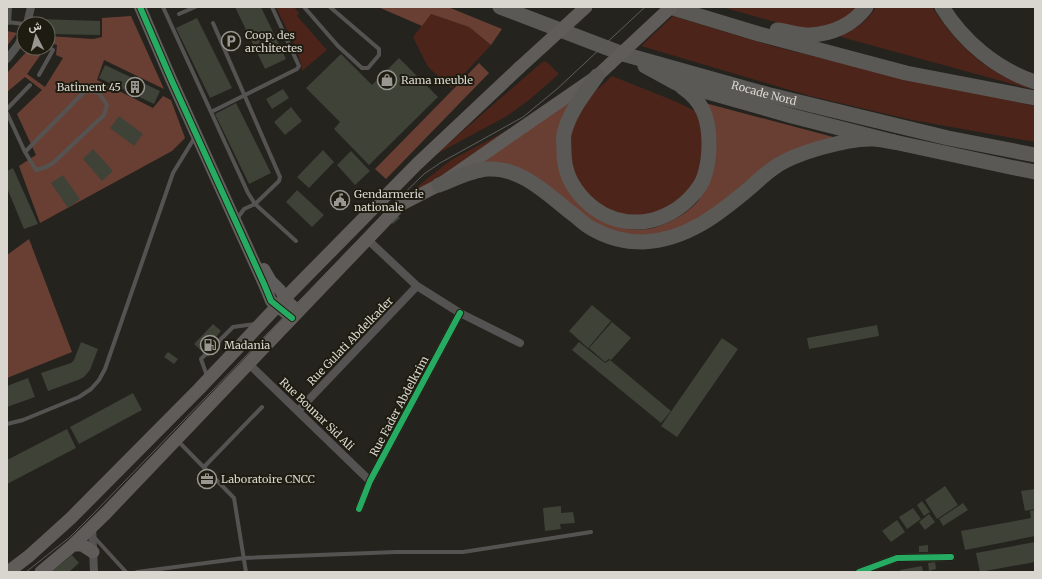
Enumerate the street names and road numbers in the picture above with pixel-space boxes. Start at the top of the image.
street label: Rocade Nord [730,78,798,108]
street label: Rue Gulati Abdelkader [304,294,396,388]
street label: Rue Fader Abdelkrim [367,353,431,459]
street label: Rue Bounar Sid Ali [277,375,358,454]

